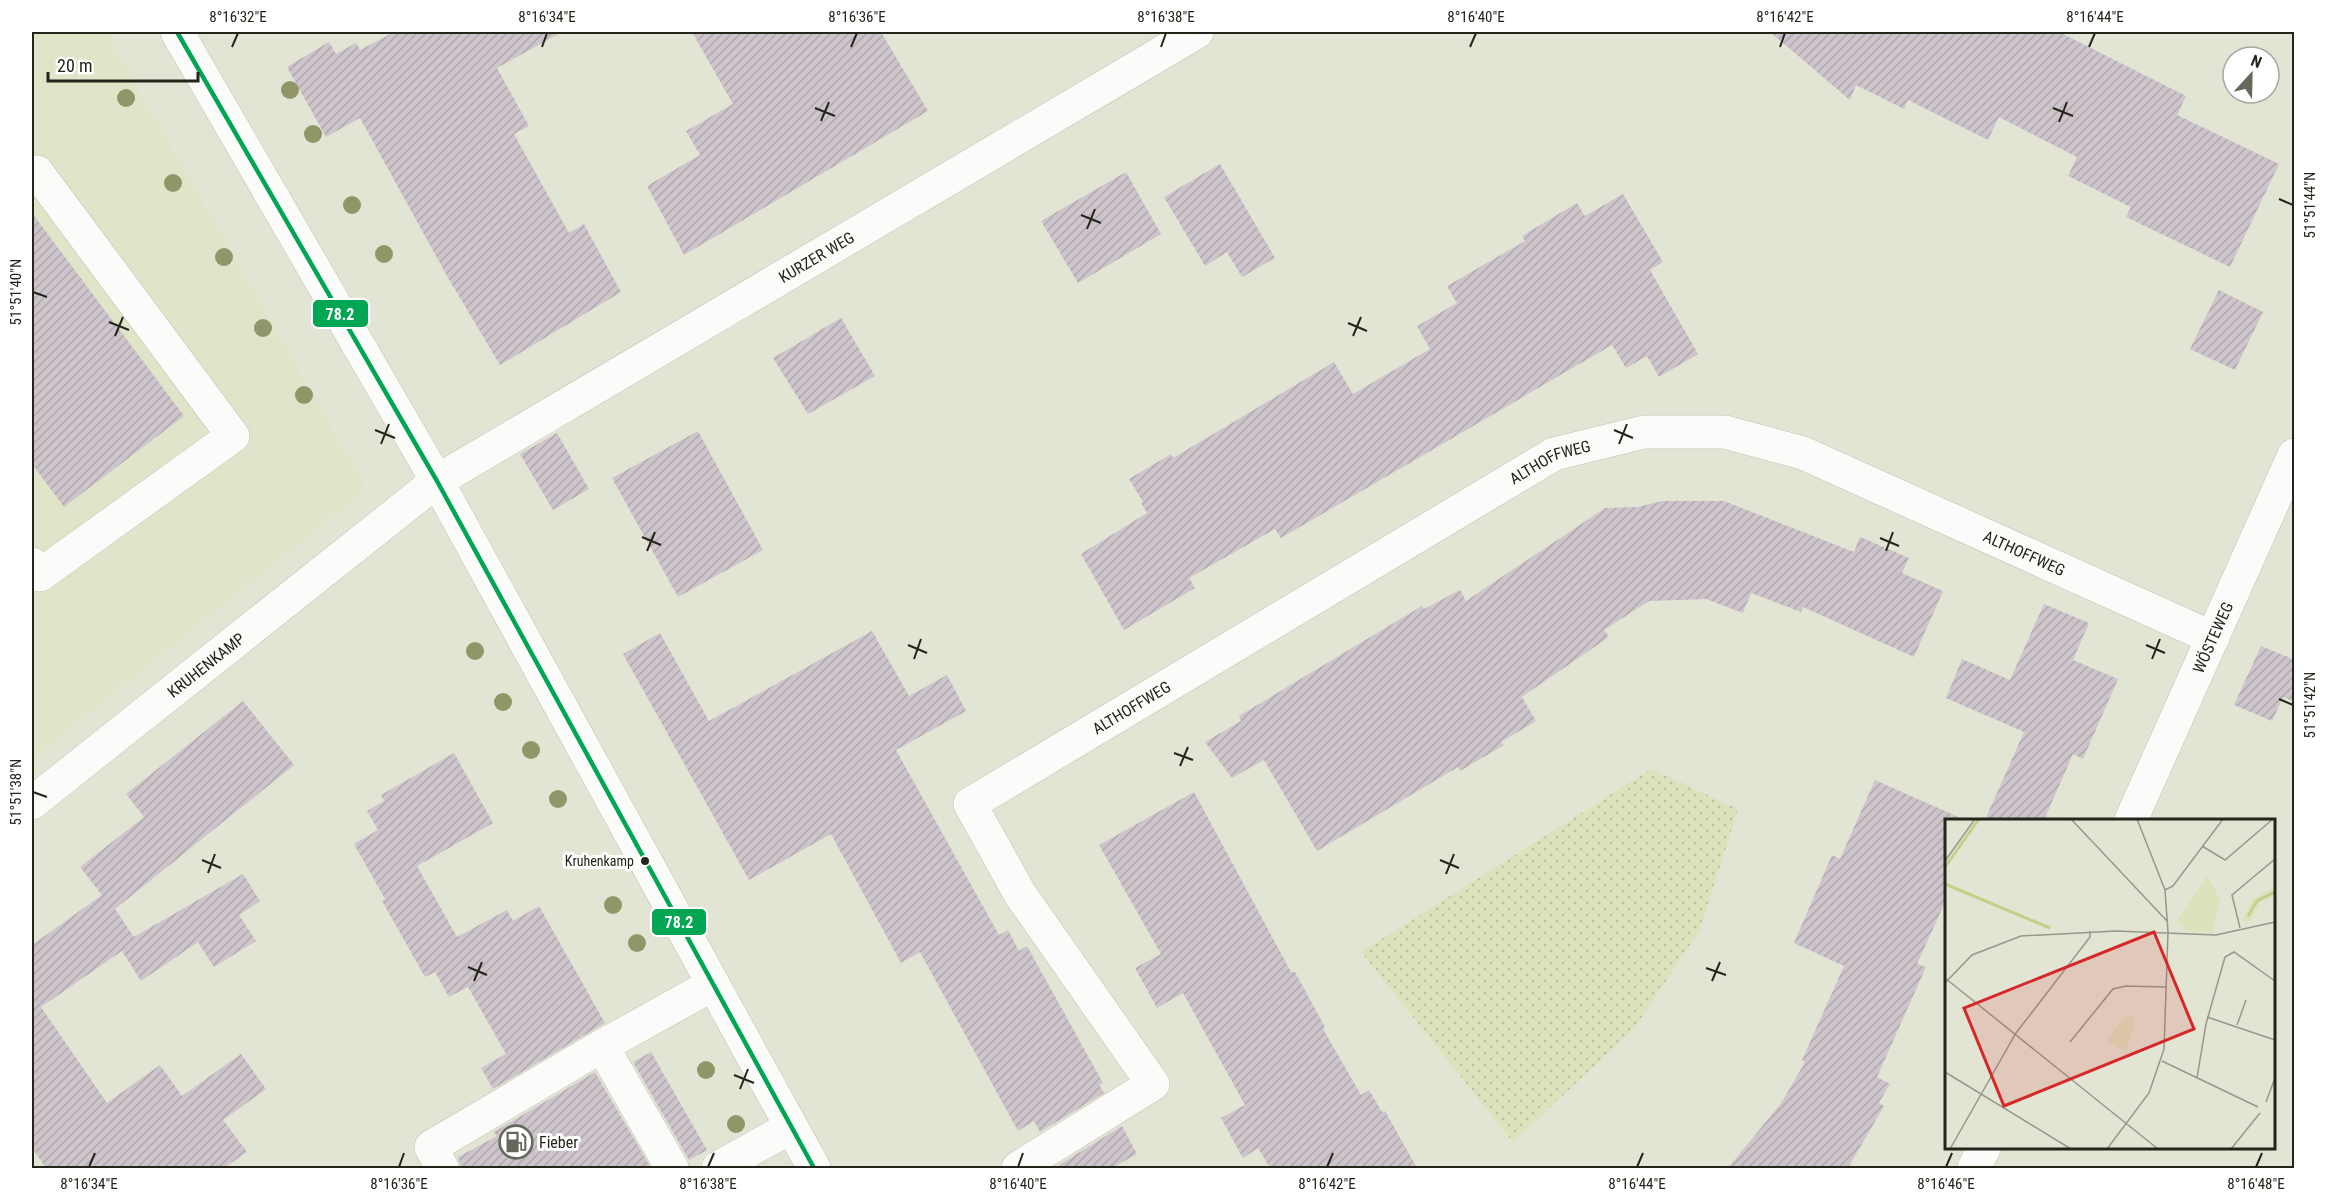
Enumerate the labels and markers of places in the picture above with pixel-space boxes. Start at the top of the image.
place label: Kruhenkamp [565,853,634,869]
marker: Kruhenkamp [639,855,651,867]
fuel station icon: Fieber [498,1124,534,1160]
place label: Fieber [539,1133,578,1152]

